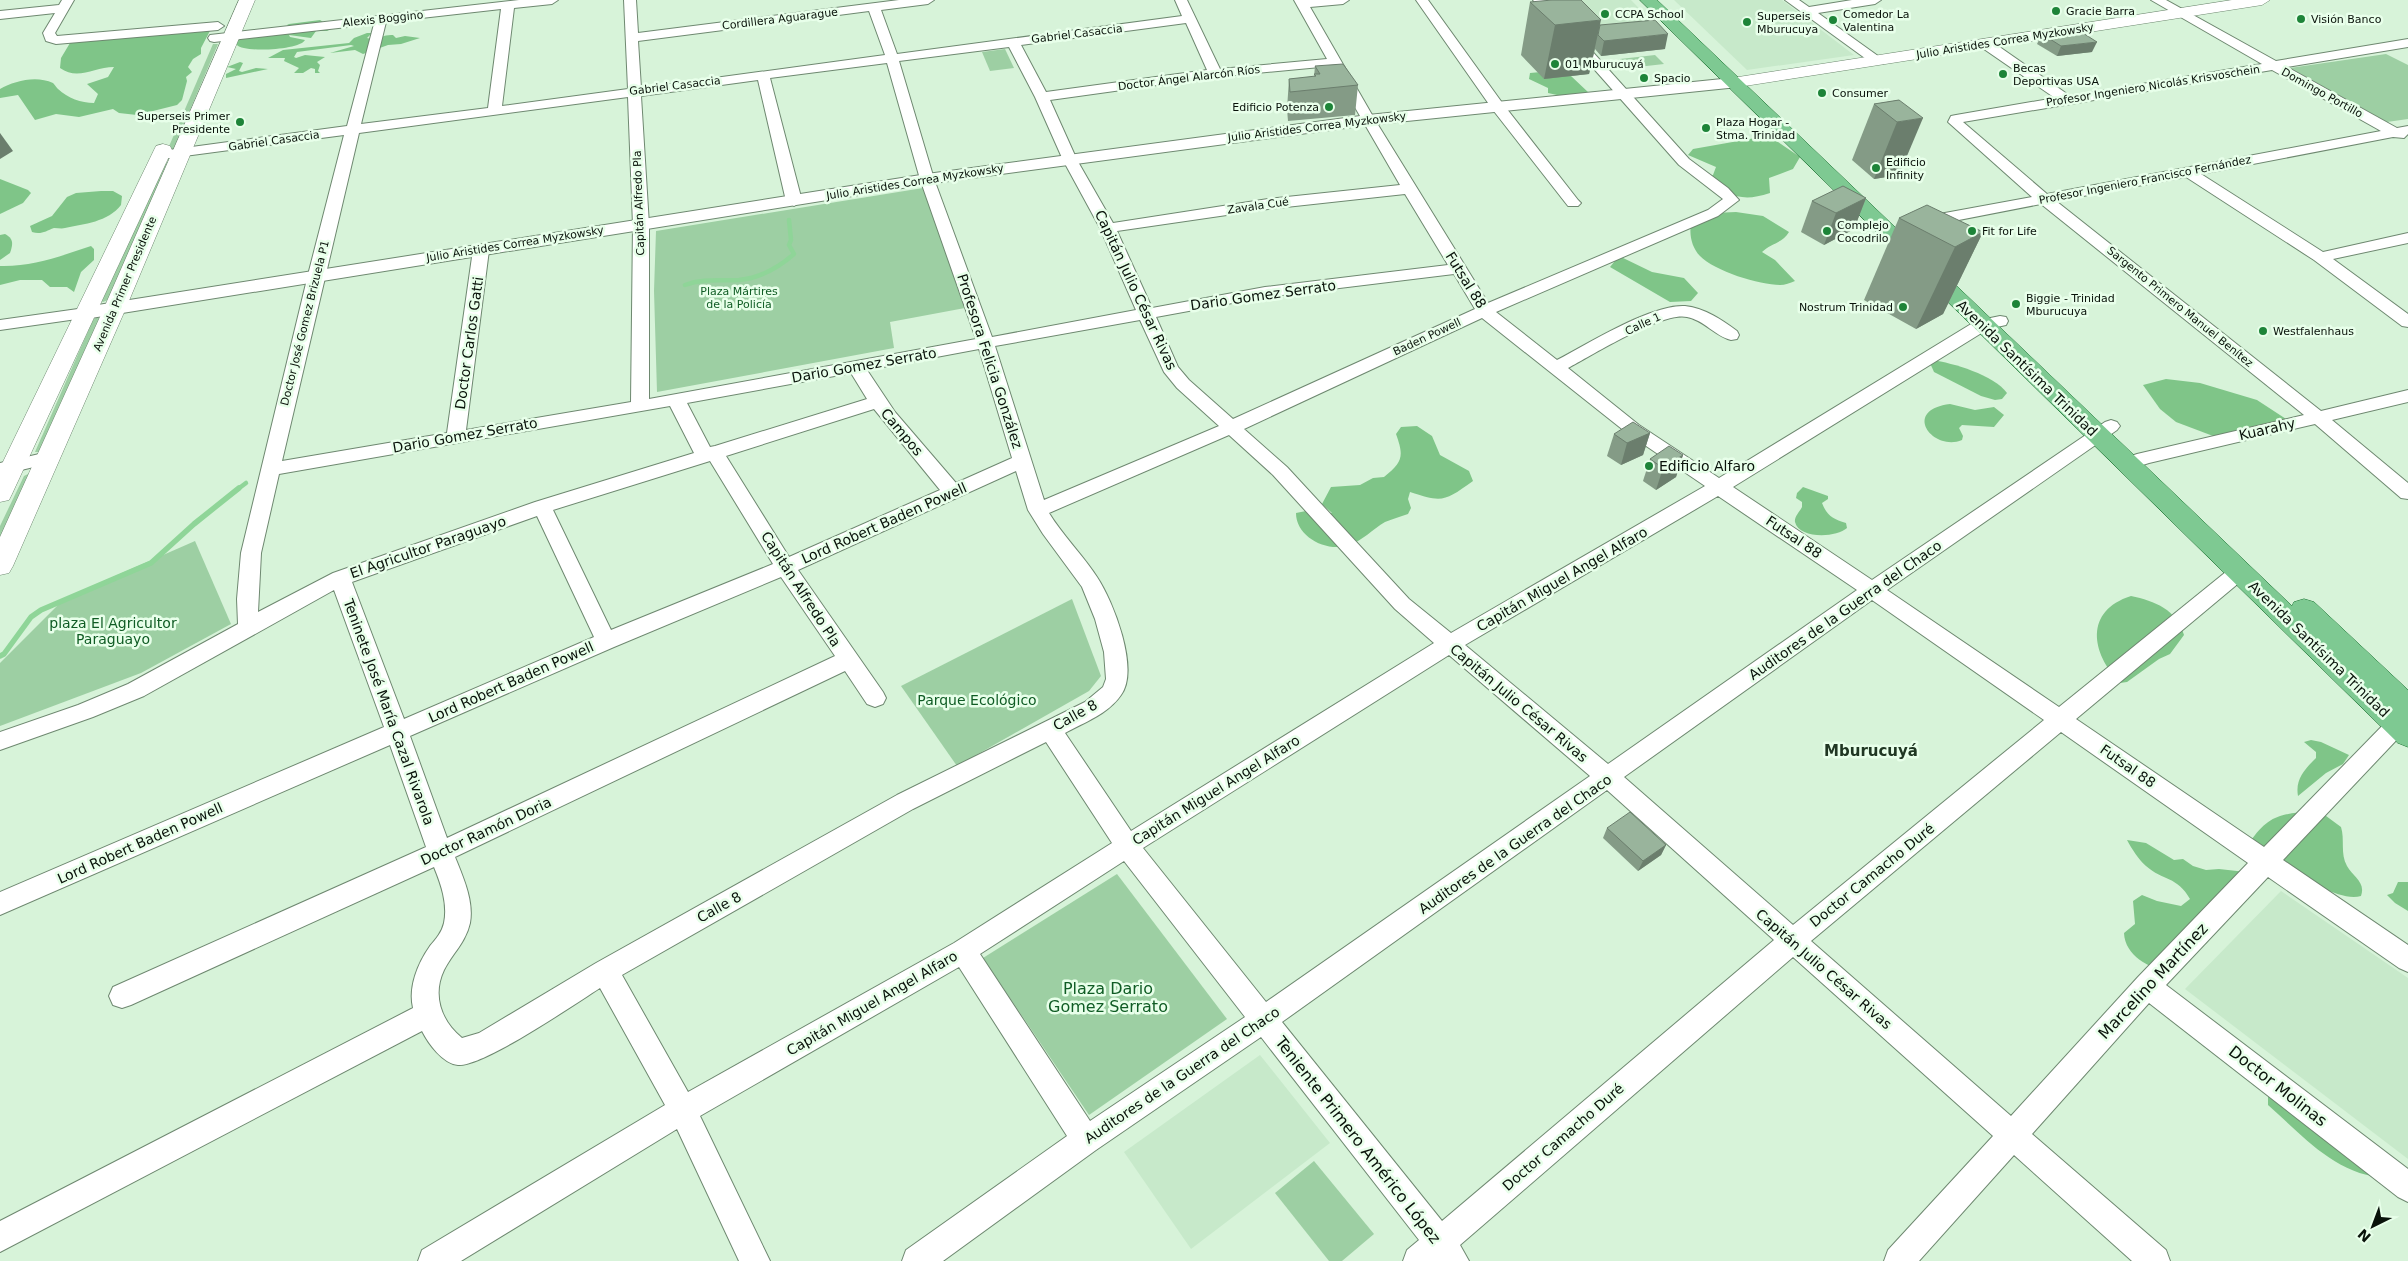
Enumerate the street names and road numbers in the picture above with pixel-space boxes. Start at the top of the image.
street label: Cordillera Aguarague [721,5,839,33]
street label: Alexis Boggino [342,8,424,30]
street label: Julio Aristides Correa Myzkowsky [1914,20,2095,62]
street label: Gabriel Casaccia [1031,22,1123,46]
street label: Doctor Ángel Alarcón Ríos [1117,63,1261,93]
street label: Profesor Ingeniero Nicolás Krisvoschein [2045,63,2261,109]
street label: Domingo Portillo [2279,65,2365,121]
street label: Gabriel Casaccia [629,74,721,98]
street label: Julio Aristides Correa Myzkowsky [1226,110,1407,145]
street label: Gabriel Casaccia [228,128,320,154]
street label: Capitán Alfredo Pla [631,150,647,256]
street label: Profesor Ingeniero Francisco Fernández [2038,153,2252,207]
street label: Julio Aristides Correa Myzkowsky [824,161,1005,203]
street label: Zavala Cué [1226,195,1290,217]
street label: Capitán Julio César Rivas [1092,208,1180,372]
street label: Avenida Primer Presidente [91,215,159,353]
street label: Julio Aristides Correa Myzkowsky [424,223,605,265]
street label: Doctor José Gomez Brizuela P1 [278,239,332,407]
street label: Sargento Primero Manuel Benítez [2104,244,2256,370]
street label: Futsal 88 [1442,249,1490,311]
street label: Profesora Felicia González [954,272,1026,450]
street label: Doctor Carlos Gatti [452,276,486,410]
street label: Dario Gomez Serrato [1189,277,1337,313]
street label: Avenida Santísima Trinidad [1953,297,2101,439]
street label: Calle 1 [1623,310,1663,338]
street label: Baden Powell [1391,316,1463,358]
street label: Dario Gomez Serrato [790,344,938,386]
street label: Campos [878,405,926,459]
street label: Dario Gomez Serrato [391,414,539,456]
street label: Kuarahy [2237,415,2297,443]
street label: Lord Robert Baden Powell [799,479,969,567]
street label: El Agricultor Paraguayo [348,513,508,581]
street label: Futsal 88 [1763,513,1825,561]
street label: Capitán Miguel Angel Alfaro [1474,523,1650,635]
street label: Capitán Alfredo Pla [758,529,844,649]
street label: Auditores de la Guerra del Chaco [1745,537,1945,683]
street label: Avenida Santísima Trinidad [2245,578,2393,720]
street label: Teninete José María Cazal Rivarola [340,596,437,827]
street label: Lord Robert Baden Powell [426,638,596,726]
street label: Capitán Julio César Rivas [1447,641,1591,765]
street label: Calle 8 [1050,696,1100,734]
street label: Capitán Miguel Angel Alfaro [1129,732,1303,848]
street label: Futsal 88 [2097,741,2159,791]
street label: Auditores de la Guerra del Chaco [1415,771,1615,917]
street label: Doctor Ramón Doria [418,794,554,868]
street label: Lord Robert Baden Powell [55,799,225,887]
street label: Doctor Camacho Duré [1807,820,1937,930]
street label: Calle 8 [694,888,744,926]
street label: Capitán Julio César Rivas [1753,906,1895,1032]
street label: Marcelino Martínez [2094,919,2212,1043]
street label: Capitán Miguel Angel Alfaro [784,947,960,1059]
street label: Auditores de la Guerra del Chaco [1081,1004,1283,1146]
street label: Teniente Primero Américo López [1271,1032,1445,1247]
street label: Doctor Molinas [2225,1042,2331,1130]
street label: Doctor Camacho Duré [1499,1080,1627,1194]

